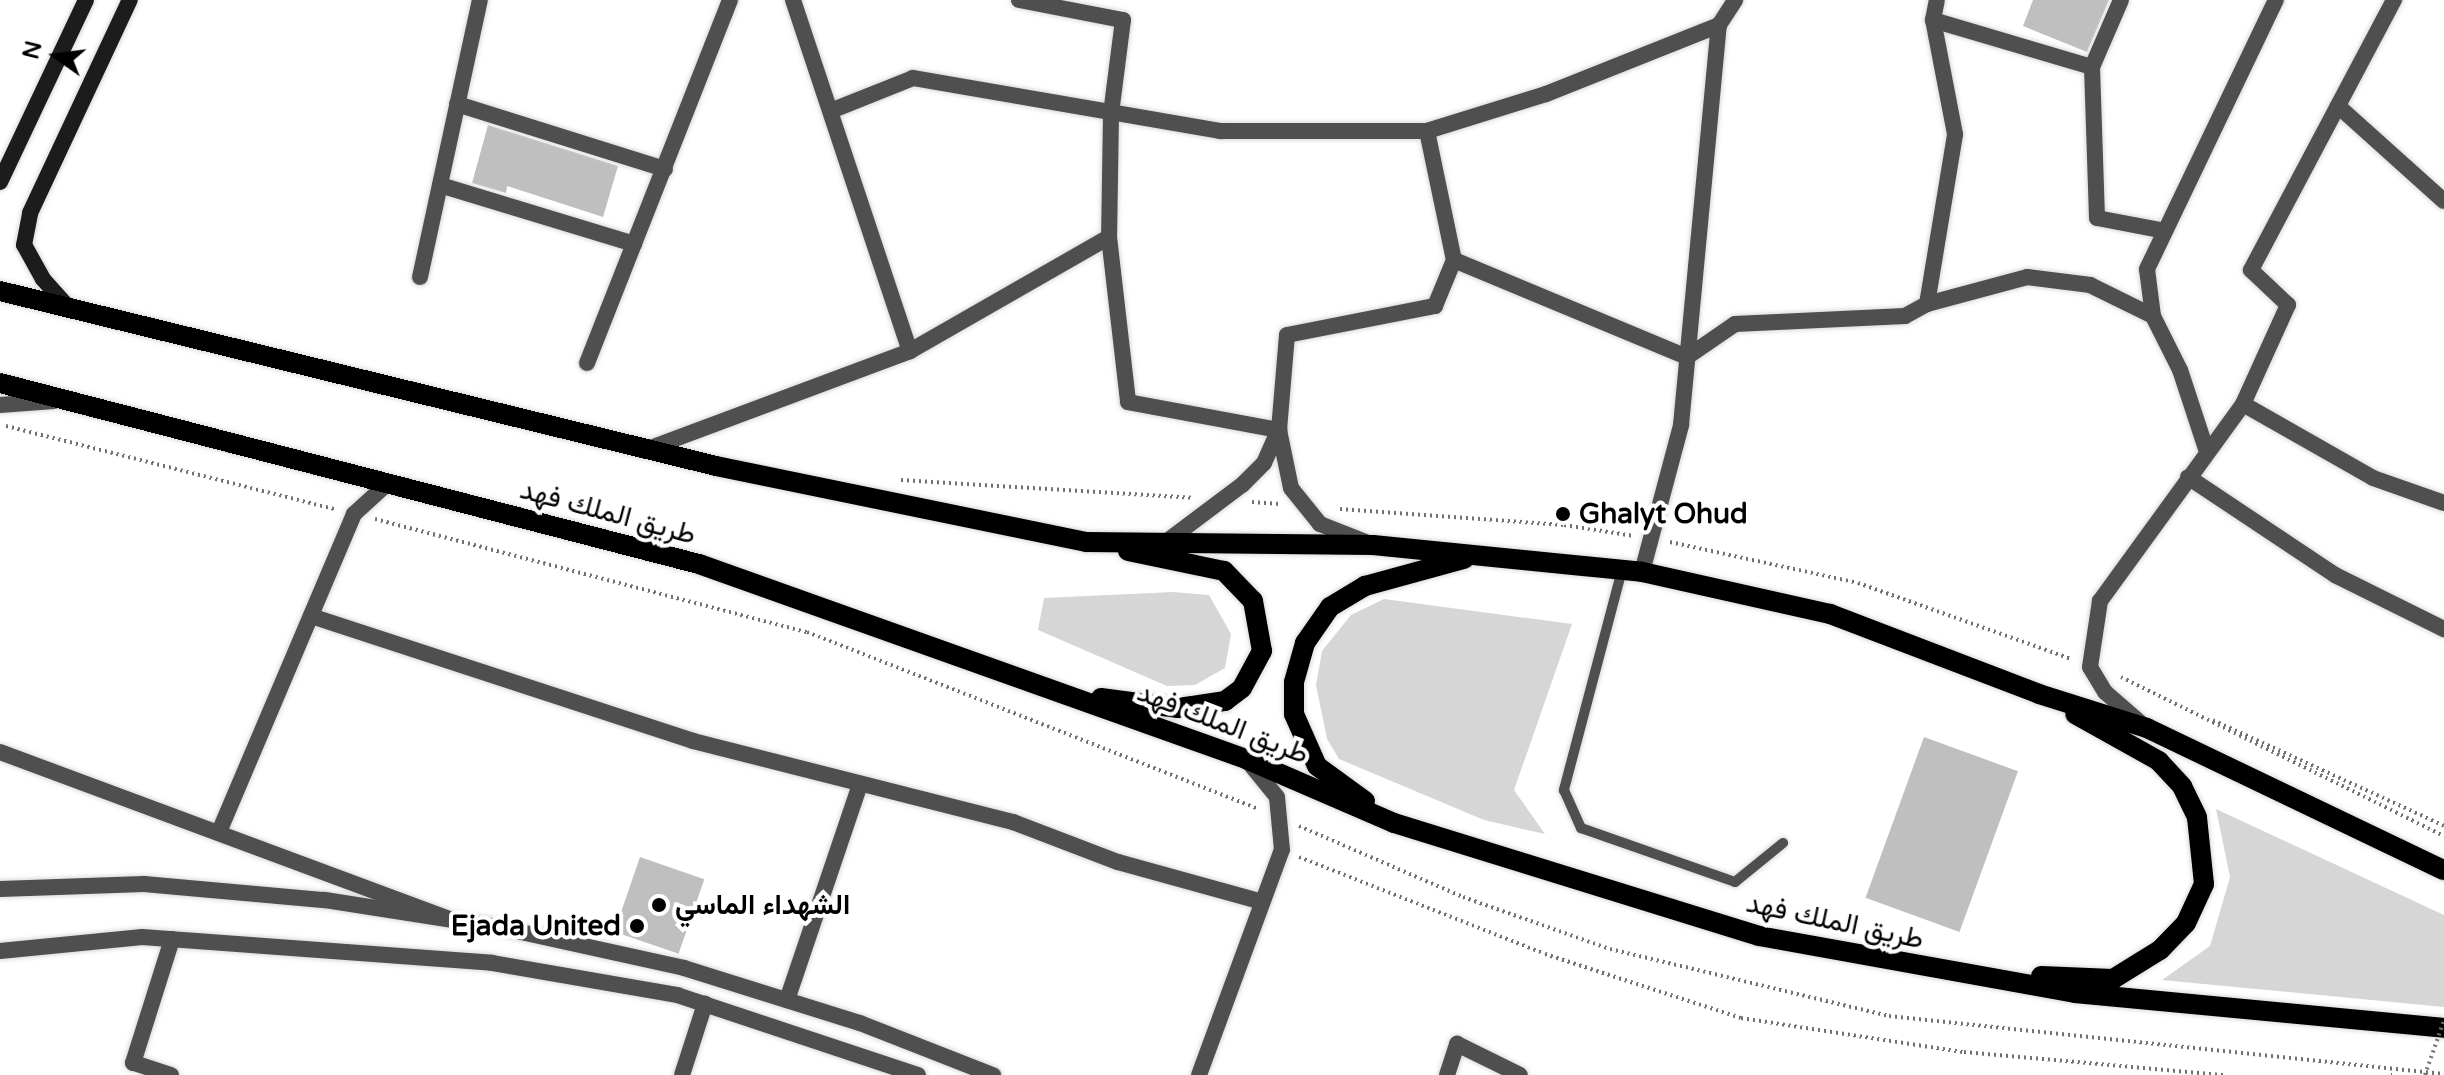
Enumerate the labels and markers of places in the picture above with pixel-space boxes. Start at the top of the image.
place label: Ghalyt Ohud [1579,497,1748,531]
marker: Ghalyt Ohud [1554,505,1572,523]
place label: الشهداء الماسي [675,888,850,922]
marker: الشهداء الماسي [650,896,668,914]
place label: Ejada United [451,909,621,943]
marker: Ejada United [628,917,646,935]

